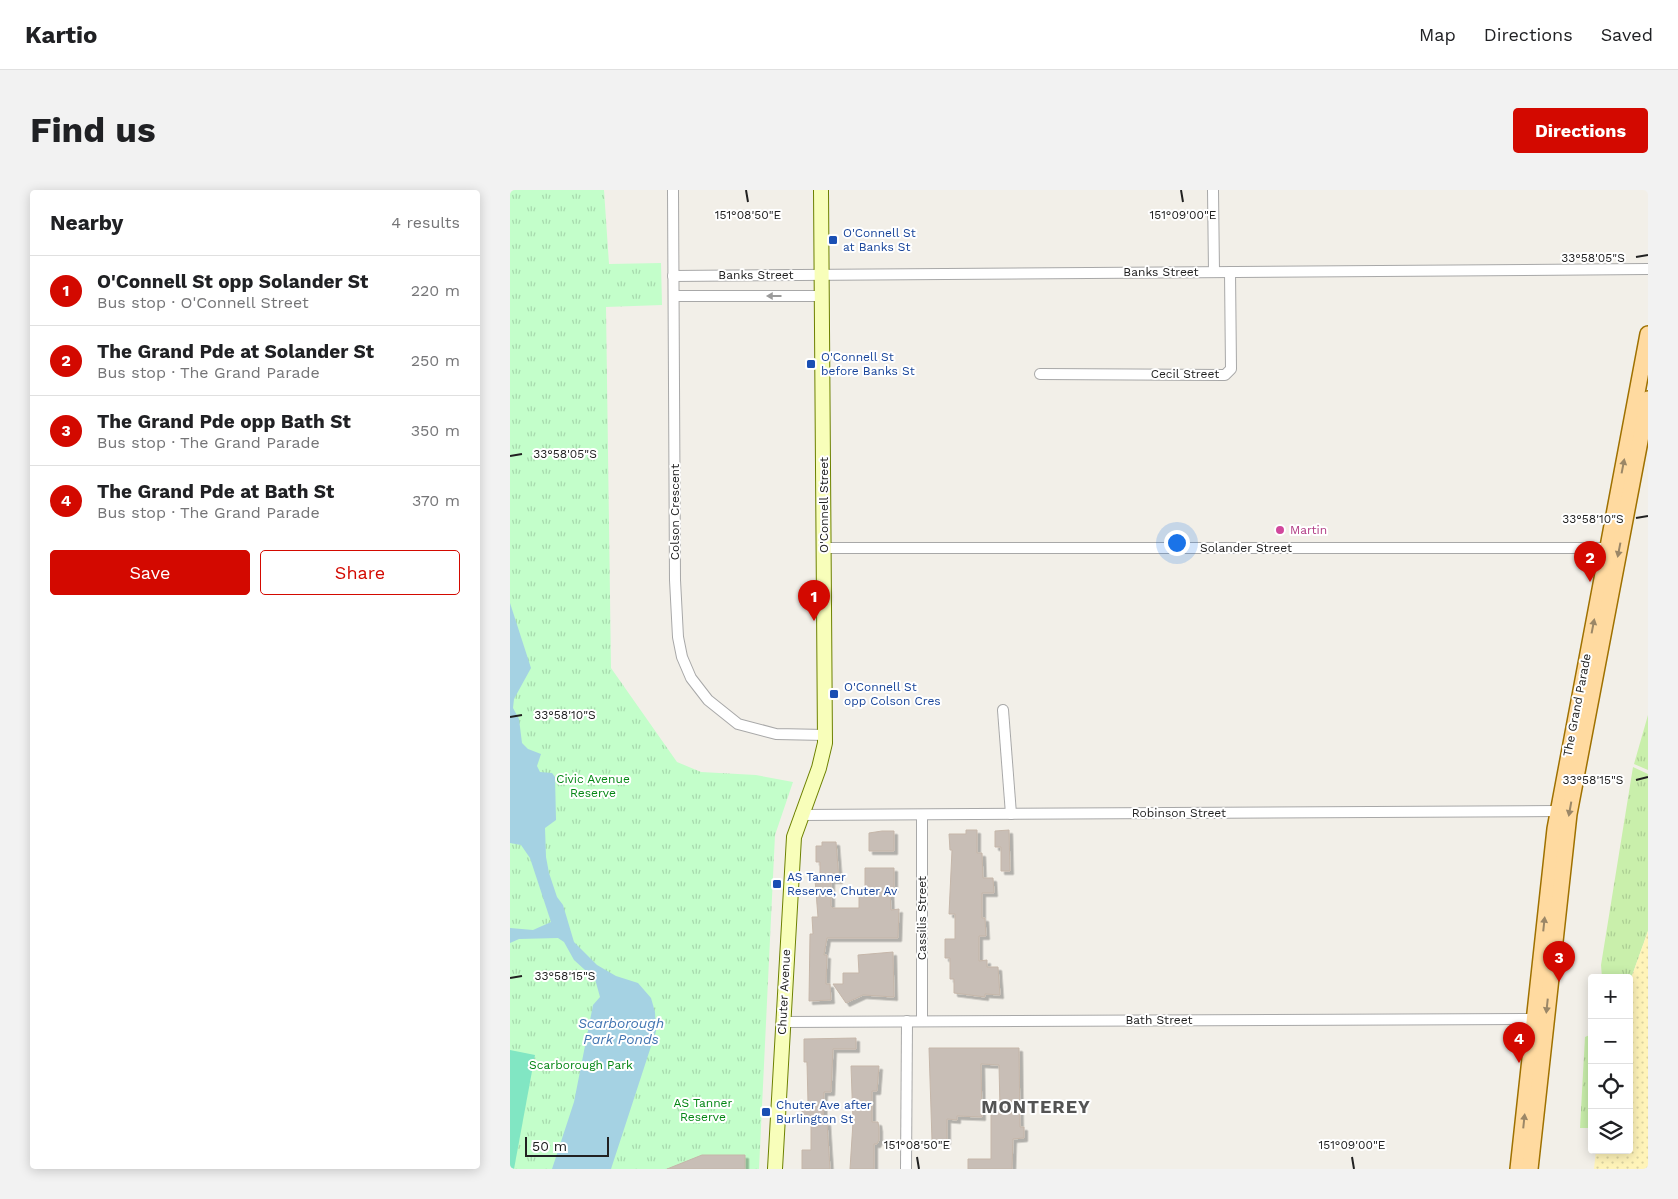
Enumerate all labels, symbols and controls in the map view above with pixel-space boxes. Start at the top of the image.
text: Kartio [25,21,97,49]
text: Map [1419,24,1456,45]
text: Directions [1484,24,1573,45]
text: Saved [1601,24,1653,45]
button: Directions [1513,108,1648,153]
text: Find us [30,109,156,151]
text: 151°08'50"E [715,208,782,222]
text: 151°09'00"E [1150,208,1217,222]
text: Nearby [50,210,123,235]
text: 4 results [391,213,460,232]
place label: O'Connell St at Banks St [843,226,916,254]
marker: O'Connell St at Banks St [827,234,839,246]
text: 33°58'05"S [1561,251,1625,265]
street label: Banks Street [1123,265,1199,279]
street label: Banks Street [718,268,794,282]
text: O'Connell St opp Solander St [97,270,368,293]
text: 1 [63,281,69,300]
text: 220 m [411,281,460,300]
one-way arrow [765,292,781,300]
text: Bus stop · O'Connell Street [97,293,309,312]
text: The Grand Pde at Solander St [97,340,374,363]
place label: O'Connell St before Banks St [821,350,915,378]
text: 2 [61,351,71,370]
text: 250 m [411,351,460,370]
marker: O'Connell St before Banks St [805,358,817,370]
text: Bus stop · The Grand Parade [97,363,320,382]
street label: Cecil Street [1151,367,1219,381]
text: The Grand Pde opp Bath St [97,410,351,433]
text: 3 [61,421,71,440]
text: 350 m [411,421,460,440]
text: Bus stop · The Grand Parade [97,433,320,452]
text: 33°58'05"S [533,447,597,461]
street label: O'Connell Street [817,457,831,553]
one-way arrow [1619,459,1627,474]
street label: Colson Crescent [668,464,682,560]
text: The Grand Pde at Bath St [97,480,334,503]
text: 4 [61,491,71,510]
text: 370 m [412,491,460,510]
text: Bus stop · The Grand Parade [97,503,320,522]
text: 33°58'10"S [1562,512,1624,526]
place label: Martin [1290,523,1327,537]
marker: Martin [1274,524,1286,536]
your location [1164,530,1190,556]
street label: Solander Street [1200,541,1292,555]
pin: 2 [1574,541,1606,582]
one-way arrow [1614,542,1622,558]
button: Save [50,550,250,595]
button: Share [260,550,460,595]
pin: 1 [798,580,830,621]
one-way arrow [1589,617,1597,633]
street label: The Grand Parade [1560,652,1594,758]
place label: O'Connell St opp Colson Cres [844,680,941,708]
marker: O'Connell St opp Colson Cres [828,688,840,700]
text: 33°58'10"S [534,708,596,722]
park label: Civic Avenue Reserve [556,772,630,800]
text: 33°58'15"S [1563,773,1623,787]
one-way arrow [1565,802,1573,818]
street label: Robinson Street [1132,806,1226,820]
place label: AS Tanner Reserve, Chuter Av [787,870,898,898]
street label: Cassilis Street [915,876,929,960]
marker: AS Tanner Reserve, Chuter Av [771,878,783,890]
one-way arrow [1540,916,1548,932]
pin: 3 [1543,941,1575,982]
street label: Chuter Avenue [775,949,793,1035]
text: 33°58'15"S [535,969,595,983]
map controls [1588,974,1633,1154]
button: + [1588,974,1633,1019]
one-way arrow [1543,998,1551,1014]
street label: Bath Street [1125,1013,1193,1027]
water label: Scarborough Park Ponds [578,1015,664,1047]
button: − [1588,1019,1633,1064]
pin: 4 [1503,1022,1535,1063]
park label: Scarborough Park [529,1058,633,1072]
button: locate [1588,1064,1633,1109]
park label: AS Tanner Reserve [674,1096,732,1124]
district label: MONTEREY [981,1096,1091,1117]
place label: Chuter Ave after Burlington St [776,1098,872,1126]
marker: Chuter Ave after Burlington St [760,1106,772,1118]
button: layers [1588,1109,1633,1154]
one-way arrow [1520,1112,1528,1128]
scale bar [525,1134,609,1157]
text: 50 m [532,1138,567,1154]
text: 151°08'50"E [884,1138,951,1152]
text: 151°09'00"E [1319,1138,1386,1152]

